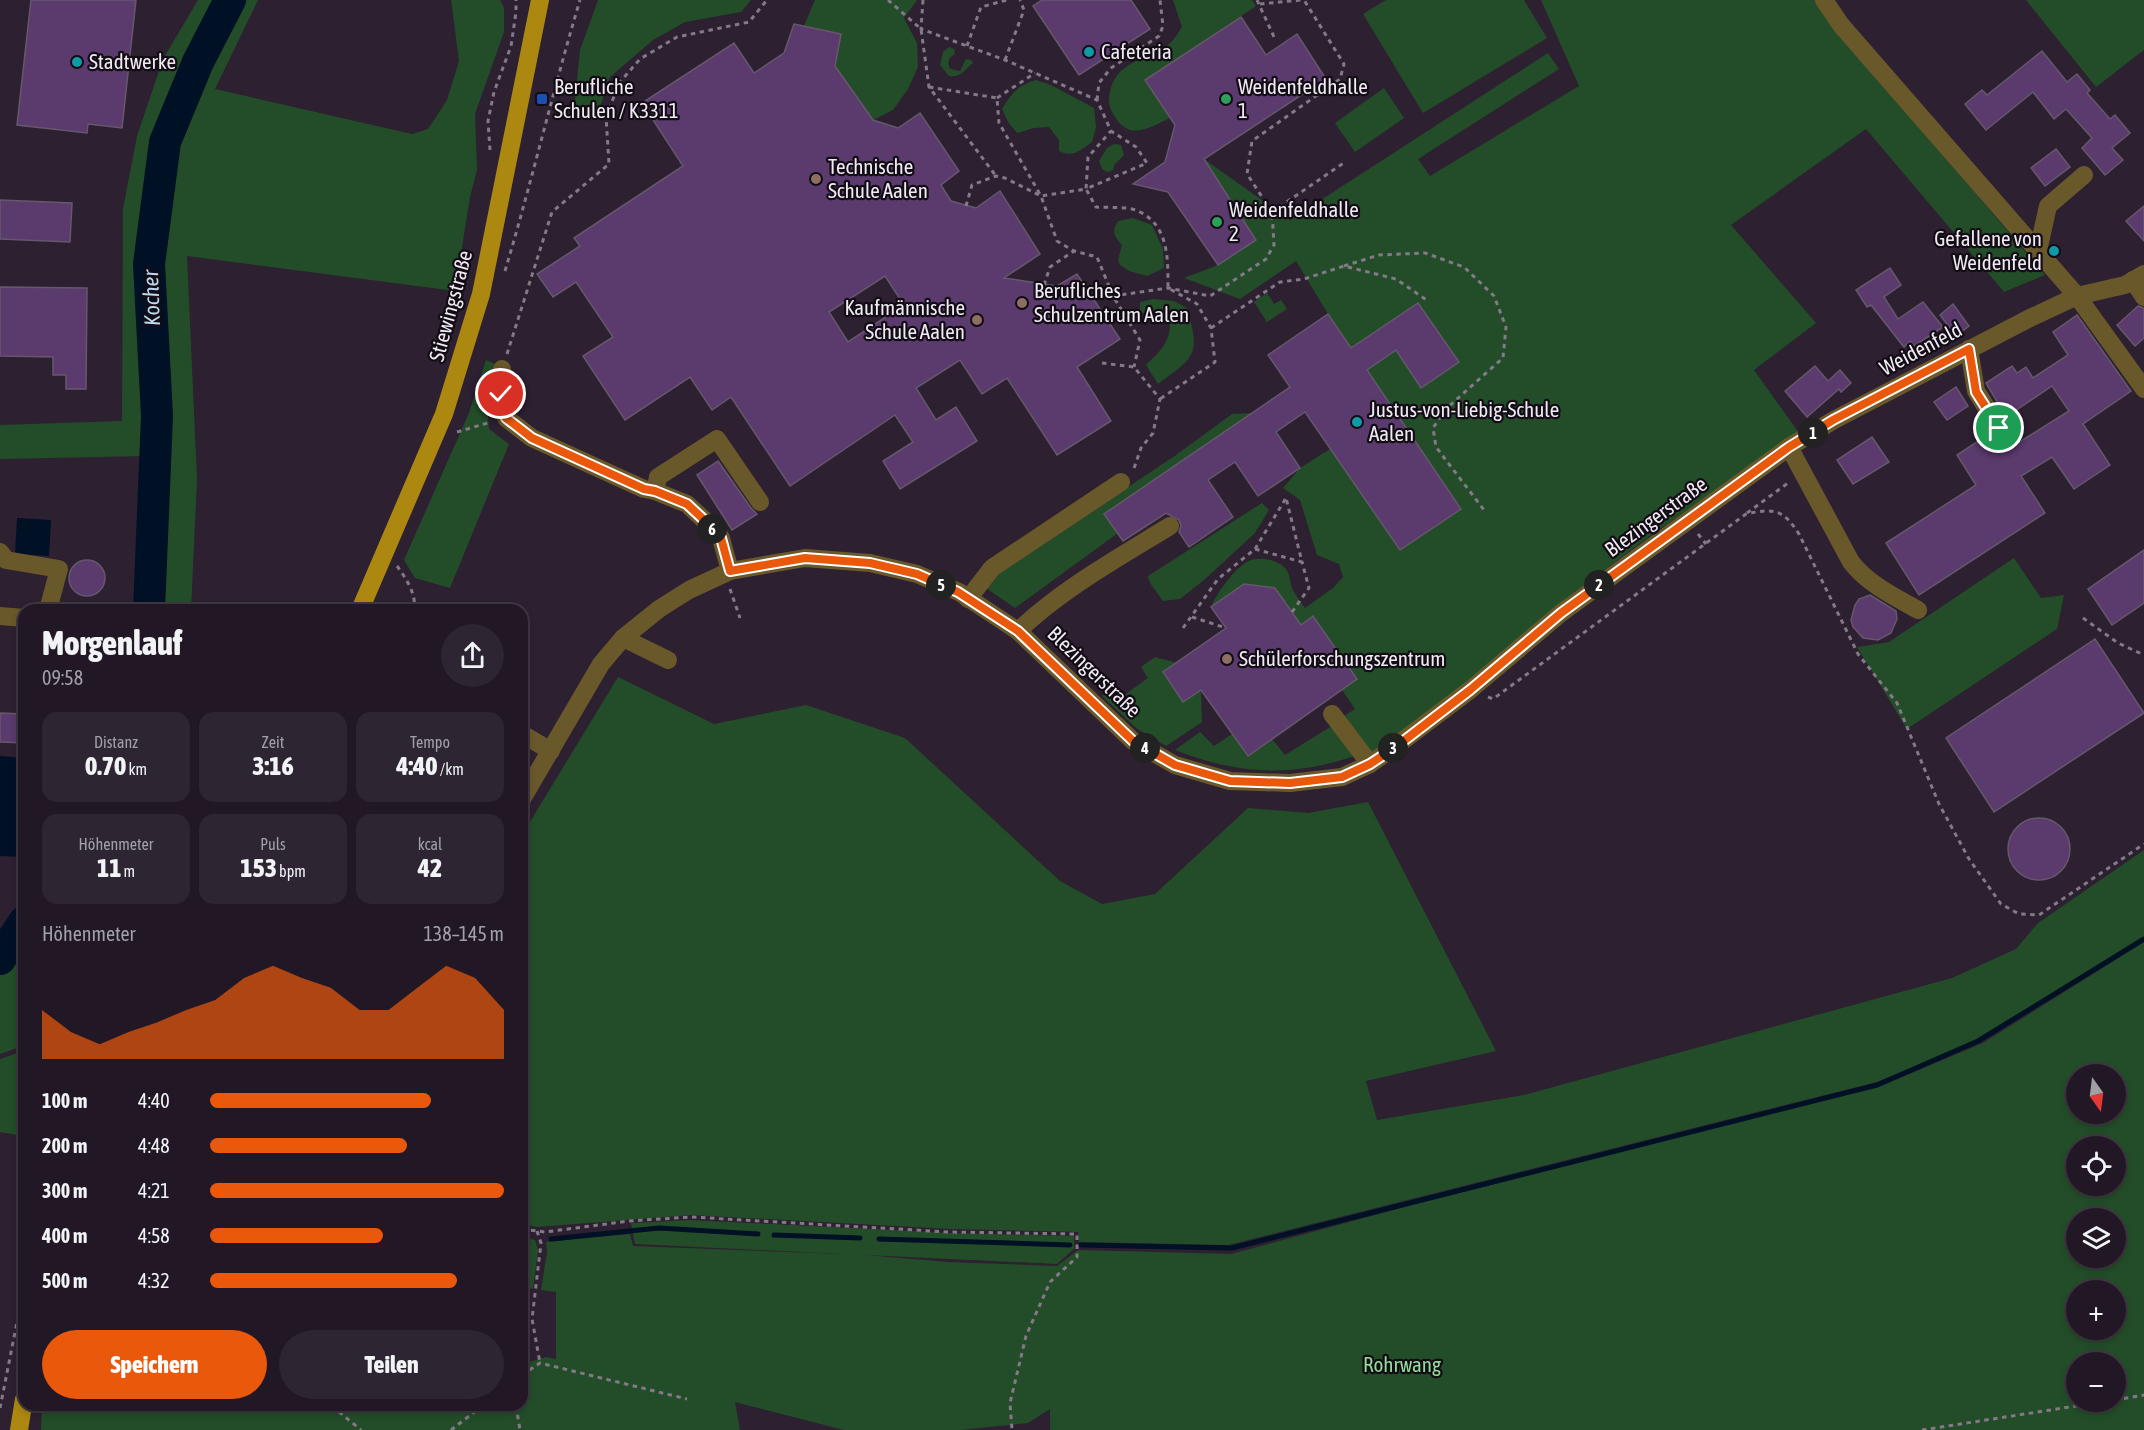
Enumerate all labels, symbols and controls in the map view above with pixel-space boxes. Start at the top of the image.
place label: Cafeteria [1101,39,1172,63]
marker: Cafeteria [1082,45,1096,59]
place label: Stadtwerke [89,49,176,73]
marker: Stadtwerke [70,55,84,69]
place label: Berufliche Schulen / K3311 [554,74,679,122]
place label: Weidenfeldhalle 1 [1238,74,1368,122]
marker: Berufliche Schulen / K3311 [535,92,549,106]
marker: Weidenfeldhalle 1 [1219,92,1233,106]
place label: Technische Schule Aalen [828,154,928,202]
marker: Technische Schule Aalen [809,172,823,186]
place label: Weidenfeldhalle 2 [1229,197,1359,245]
marker: Weidenfeldhalle 2 [1210,215,1224,229]
place label: Gefallene von Weidenfeld [1934,226,2042,274]
marker: Gefallene von Weidenfeld [2047,244,2061,258]
street label: Stiewingstraße [424,248,476,364]
water label: Kocher [137,268,165,326]
place label: Berufliches Schulzentrum Aalen [1034,278,1189,326]
place label: Kaufmännische Schule Aalen [844,295,965,343]
marker: Berufliches Schulzentrum Aalen [1015,296,1029,310]
marker: Kaufmännische Schule Aalen [970,313,984,327]
street label: Weidenfeld [1875,317,1966,380]
pin [475,368,526,419]
icon: check [484,377,517,410]
place label: Justus-von-Liebig-Schule Aalen [1369,397,1559,445]
pin [1973,402,2024,453]
icon: arrive [1982,411,2015,444]
marker: Justus-von-Liebig-Schule Aalen [1350,415,1364,429]
pin: 1 [1798,418,1828,448]
text: 1 [1809,424,1817,442]
street label: Blezingerstraße [1600,471,1711,561]
pin: 6 [697,514,727,544]
text: 6 [708,520,716,538]
pin: 5 [926,570,956,600]
pin: 2 [1584,570,1614,600]
text: 5 [937,576,945,594]
text: 2 [1595,576,1603,594]
street label: Blezingerstraße [1043,621,1146,722]
text: Morgenlauf [42,624,182,662]
button: share [441,624,504,687]
place label: Schülerforschungszentrum [1239,646,1445,670]
marker: Schülerforschungszentrum [1220,652,1234,666]
text: 09:58 [42,666,83,689]
text: Distanz [94,733,138,751]
text: Zeit [262,733,284,751]
text: Tempo [410,733,450,751]
pin: 4 [1130,733,1160,763]
pin: 3 [1378,733,1408,763]
text: 4 [1141,739,1149,757]
text: 3 [1389,739,1397,757]
text: 0.70 [85,751,126,781]
text: 3:16 [252,751,294,781]
text: 4:40 [396,751,438,781]
text: km [126,760,147,778]
text: /km [438,760,464,778]
text: Höhenmeter [79,835,153,853]
text: Puls [260,835,286,853]
text: kcal [418,835,442,853]
text: 11 [97,853,121,883]
text: 153 [240,853,277,883]
text: 42 [418,853,442,883]
text: m [121,862,135,880]
text: bpm [277,862,306,880]
text: Höhenmeter [42,922,136,945]
text: 138–145 m [423,922,504,945]
north arrow [2066,1064,2126,1124]
map controls [2066,1064,2126,1412]
text: 100 m [42,1089,87,1112]
text: 4:40 [138,1089,170,1112]
text: 200 m [42,1134,87,1157]
text: 4:48 [138,1134,170,1157]
button: locate [2066,1136,2126,1196]
text: 300 m [42,1179,87,1202]
text: 4:21 [138,1179,170,1202]
button: layers [2066,1208,2126,1268]
text: 400 m [42,1224,87,1247]
text: 4:58 [138,1224,170,1247]
text: 500 m [42,1269,87,1292]
text: 4:32 [138,1269,170,1292]
button: + [2066,1280,2126,1340]
button: Speichern [42,1330,267,1399]
button: Teilen [279,1330,504,1399]
park label: Rohrwang [1363,1352,1441,1376]
button: − [2066,1352,2126,1412]

